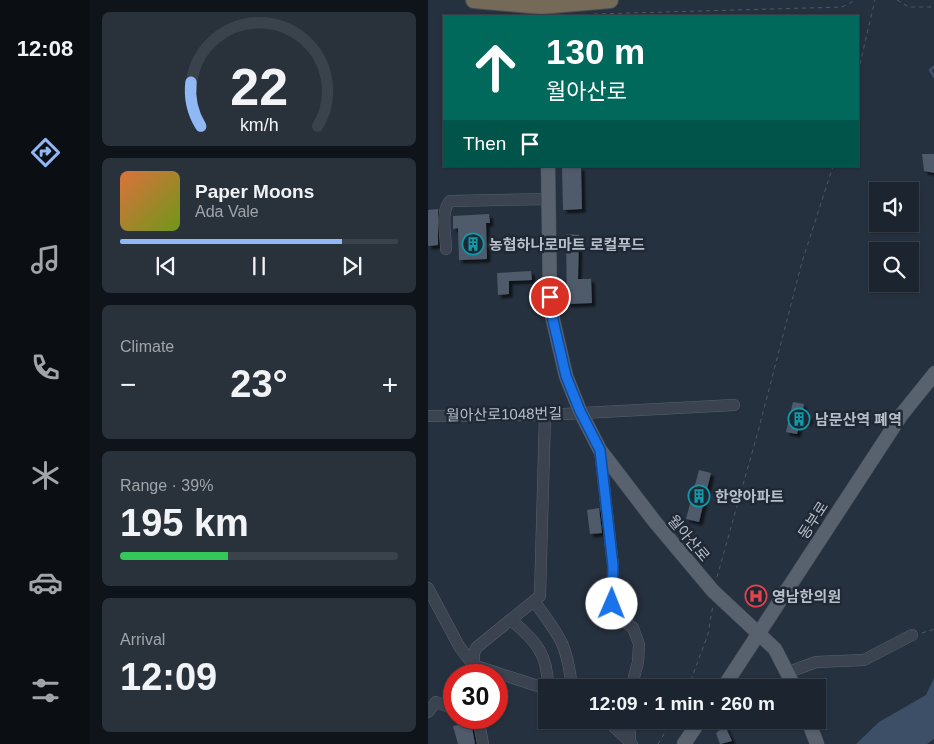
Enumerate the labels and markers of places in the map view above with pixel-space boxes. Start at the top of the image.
building icon: 농협하나로마트 로컬푸드 [461,232,485,256]
place label: 농협하나로마트 로컬푸드 [489,236,645,253]
pin [529,276,571,318]
building icon: 남문산역 폐역 [787,407,811,431]
place label: 남문산역 폐역 [815,411,902,428]
building icon: 한양아파트 [687,484,711,508]
place label: 한양아파트 [715,488,784,505]
hospital icon: 영남한의원 [744,584,768,608]
place label: 영남한의원 [772,588,841,605]

